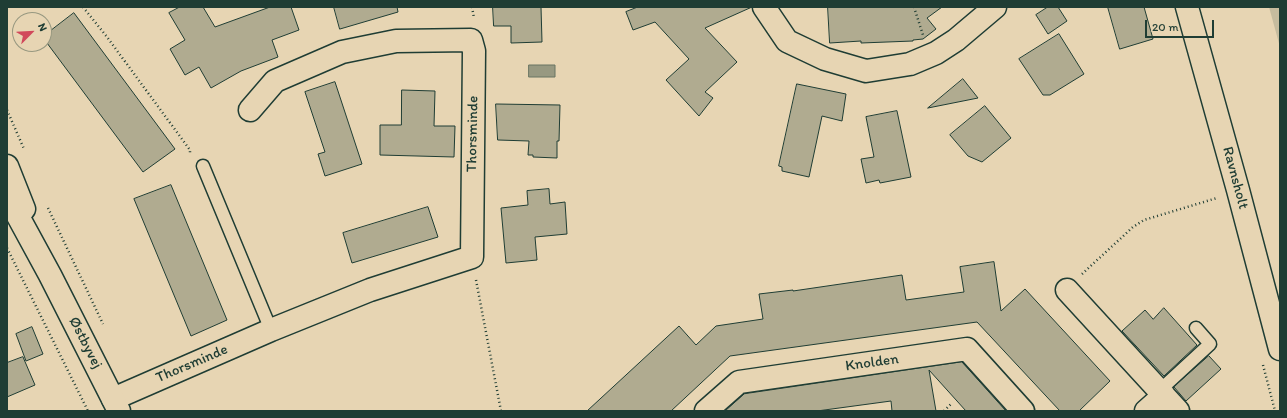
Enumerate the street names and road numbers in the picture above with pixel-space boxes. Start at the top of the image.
street label: Thorsminde [463,96,483,172]
street label: Ravnsholt [1218,145,1252,211]
street label: Østbyvej [64,314,106,372]
street label: Thorsminde [153,341,231,387]
street label: Knolden [844,350,900,376]

